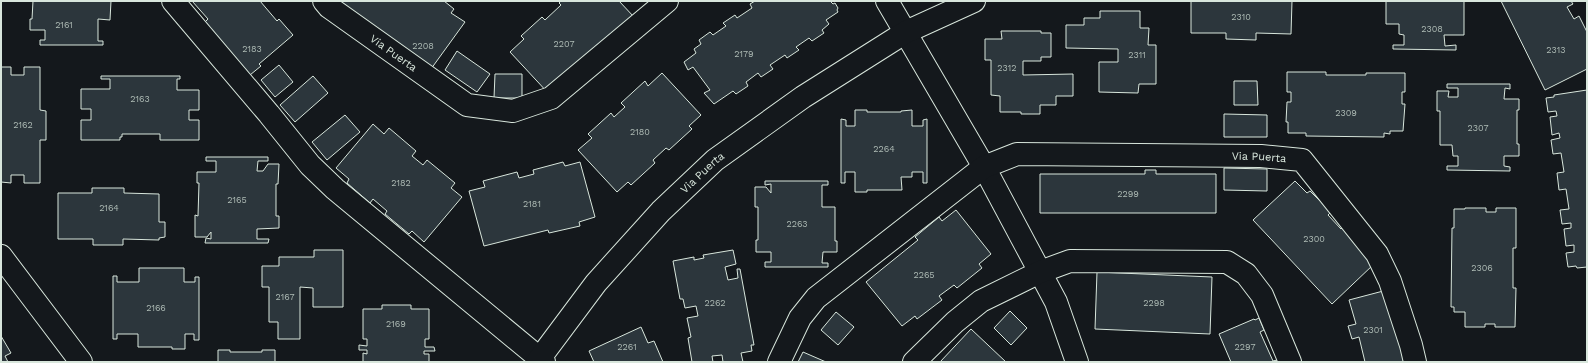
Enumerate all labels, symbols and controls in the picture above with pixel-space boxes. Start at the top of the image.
house number: 2310 [1231,12,1251,22]
house number: 2161 [55,20,73,30]
house number: 2308 [1421,24,1443,34]
street label: Via Puerta [367,32,420,74]
house number: 2207 [554,39,574,49]
house number: 2208 [412,41,434,51]
house number: 2183 [242,44,262,54]
house number: 2313 [1546,45,1566,55]
house number: 2179 [734,49,754,59]
house number: 2311 [1128,50,1146,60]
house number: 2312 [997,63,1017,73]
house number: 2163 [130,94,150,104]
house number: 2309 [1335,108,1357,118]
house number: 2162 [13,120,33,130]
house number: 2307 [1468,123,1488,133]
house number: 2180 [630,127,650,137]
house number: 2264 [873,144,895,154]
street label: Via Puerta [678,149,726,196]
street label: Via Puerta [1232,149,1287,165]
house number: 2182 [391,178,411,188]
house number: 2299 [1117,189,1139,199]
house number: 2165 [227,195,247,205]
house number: 2181 [523,199,541,209]
house number: 2164 [99,203,119,213]
house number: 2263 [786,219,808,229]
house number: 2300 [1303,234,1325,244]
house number: 2306 [1471,263,1493,273]
house number: 2265 [913,270,935,280]
house number: 2167 [275,292,295,302]
house number: 2262 [704,298,726,308]
house number: 2298 [1143,298,1165,308]
house number: 2166 [146,303,166,313]
house number: 2169 [386,319,406,329]
house number: 2301 [1363,325,1383,335]
house number: 2261 [617,342,637,352]
house number: 2297 [1235,342,1255,352]

